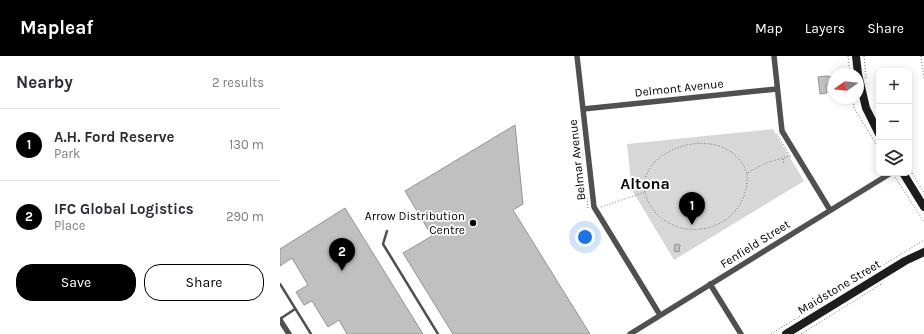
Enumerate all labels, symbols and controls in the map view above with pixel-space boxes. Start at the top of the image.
text: Mapleaf [20,17,93,39]
text: Map [755,20,783,37]
text: Layers [805,20,845,37]
text: Share [867,20,904,37]
north arrow [828,68,864,104]
map controls [876,68,912,176]
button: + [876,68,912,104]
text: Nearby [16,72,73,92]
text: 2 results [212,75,264,90]
street label: Delmont Avenue [634,76,724,100]
button: − [876,104,912,140]
street label: Belmar Avenue [566,119,588,201]
text: A.H. Ford Reserve [54,128,174,146]
text: 1 [27,137,31,152]
text: 130 m [229,137,264,152]
button: layers [876,140,912,176]
text: Park [54,146,80,161]
district label: Altona [620,174,670,193]
pin: 1 [679,192,705,225]
text: IFC Global Logistics [54,200,194,218]
text: 2 [25,209,33,224]
text: 290 m [226,209,264,224]
place label: Arrow Distribution Centre [365,209,465,237]
street label: Fenfield Street [718,217,793,271]
text: Place [54,218,85,233]
marker: Arrow Distribution Centre [468,218,478,228]
your location [575,227,595,247]
pin: 2 [329,238,355,271]
street label: Maidstone Street [795,257,883,317]
button: Save [16,264,136,301]
button: Share [144,264,264,301]

